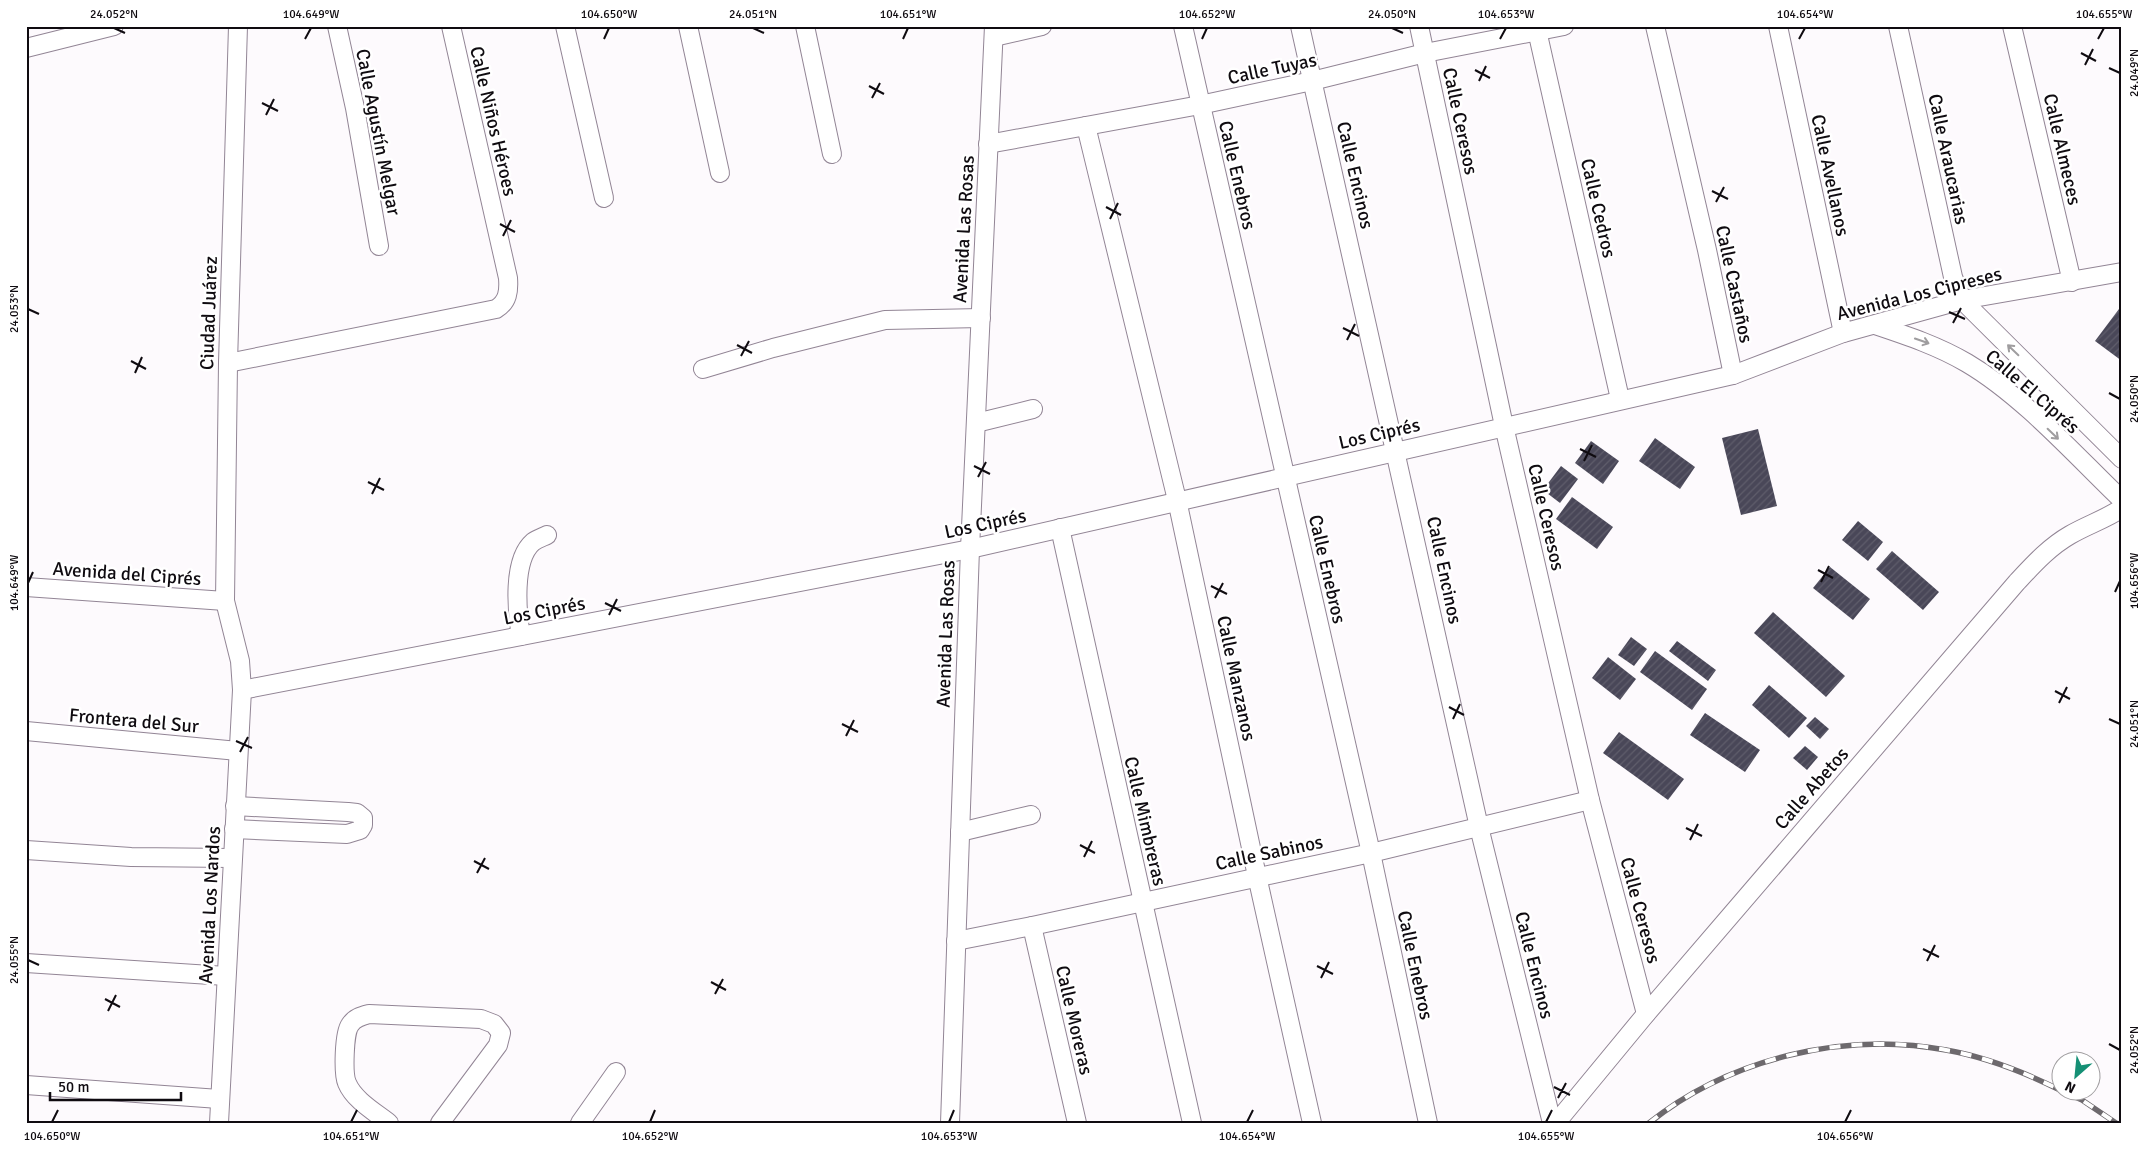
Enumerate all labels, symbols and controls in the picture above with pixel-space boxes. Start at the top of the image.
text: 24.052°N [90,7,138,22]
text: 104.649°W [283,7,339,22]
text: 104.650°W [581,7,637,22]
text: 24.051°N [729,7,777,22]
text: 104.651°W [880,7,936,22]
text: 104.652°W [1179,7,1235,22]
text: 24.050°N [1368,7,1416,22]
text: 104.653°W [1478,7,1534,22]
text: 104.654°W [1777,7,1833,22]
text: 104.655°W [2076,7,2132,22]
street label: Calle Niños Héroes [464,44,522,198]
street label: Calle Agustín Melgar [350,47,406,217]
street label: Calle Tuyas [1226,48,1319,90]
text: 24.049°N [2127,49,2142,97]
street label: Calle Ceresos [1437,65,1483,177]
street label: Calle Almeces [2038,91,2087,207]
street label: Calle Araucarias [1922,92,1974,227]
street label: Calle Avellanos [1805,112,1855,238]
street label: Calle Enebros [1213,118,1261,232]
street label: Calle Encinos [1331,119,1379,231]
street label: Avenida Las Rosas [948,155,980,303]
street label: Calle Cedros [1575,156,1621,260]
street label: Calle Castaños [1710,223,1758,345]
street label: Ciudad Juárez [195,256,223,370]
street label: Avenida Los Cipreses [1834,262,2004,326]
text: 24.053°N [7,285,22,333]
one-way arrow [1914,336,1930,346]
street label: Calle El Ciprés [1980,344,2084,439]
one-way arrow [2007,344,2019,356]
text: 24.050°N [2127,375,2142,423]
street label: Los Ciprés [1336,413,1422,455]
one-way arrow [2047,428,2059,440]
street label: Calle Ceresos [1522,461,1570,573]
street label: Los Ciprés [942,504,1028,544]
street label: Calle Enebros [1303,512,1351,626]
street label: Calle Encinos [1421,514,1467,626]
text: 104.656°W [2127,553,2142,609]
text: 104.649°W [7,555,22,611]
street label: Avenida del Ciprés [52,557,202,591]
street label: Avenida Las Rosas [931,560,961,708]
street label: Los Ciprés [501,591,587,631]
street label: Calle Manzanos [1211,613,1261,743]
text: 24.051°N [2127,700,2142,748]
street label: Frontera del Sur [68,703,200,739]
street label: Calle Abetos [1769,743,1854,835]
street label: Calle Mimbreras [1118,754,1172,888]
street label: Avenida Los Nardos [194,826,226,985]
street label: Calle Sabinos [1213,830,1325,876]
street label: Calle Ceresos [1614,855,1666,966]
street label: Calle Enebros [1392,908,1438,1022]
street label: Calle Encinos [1509,909,1559,1021]
text: 24.055°N [7,936,22,984]
street label: Calle Moreras [1050,963,1098,1077]
text: 24.052°N [2127,1026,2142,1074]
north arrow [2050,1052,2100,1102]
scale bar [50,1069,181,1101]
text: N [2062,1077,2079,1097]
text: 50 m [58,1078,89,1096]
text: 104.650°W [24,1129,80,1144]
text: 104.651°W [323,1129,379,1144]
text: 104.652°W [622,1129,678,1144]
text: 104.653°W [921,1129,977,1144]
text: 104.654°W [1219,1129,1275,1144]
text: 104.655°W [1518,1129,1574,1144]
text: 104.656°W [1817,1129,1873,1144]

